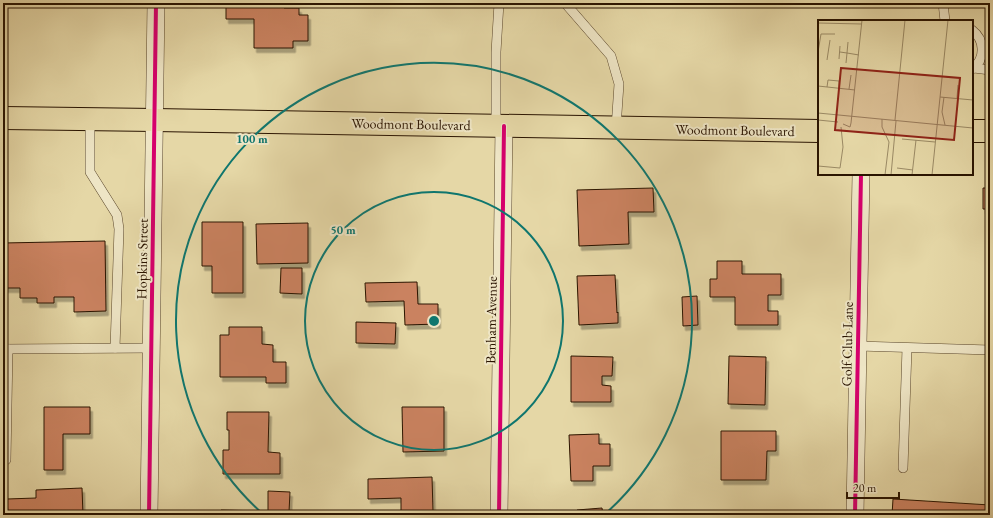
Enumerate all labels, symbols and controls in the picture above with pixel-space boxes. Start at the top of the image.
inset map [818,20,973,175]
street label: Woodmont Boulevard [351,114,472,134]
street label: Woodmont Boulevard [675,120,796,140]
text: 100 m [236,131,268,147]
street label: Hopkins Street [132,218,152,300]
text: 50 m [330,222,356,238]
street label: Benham Avenue [481,275,501,364]
street label: Golf Club Lane [837,301,857,387]
centre of rings [427,314,441,328]
scale bar [847,474,899,500]
text: 20 m [853,480,877,496]

